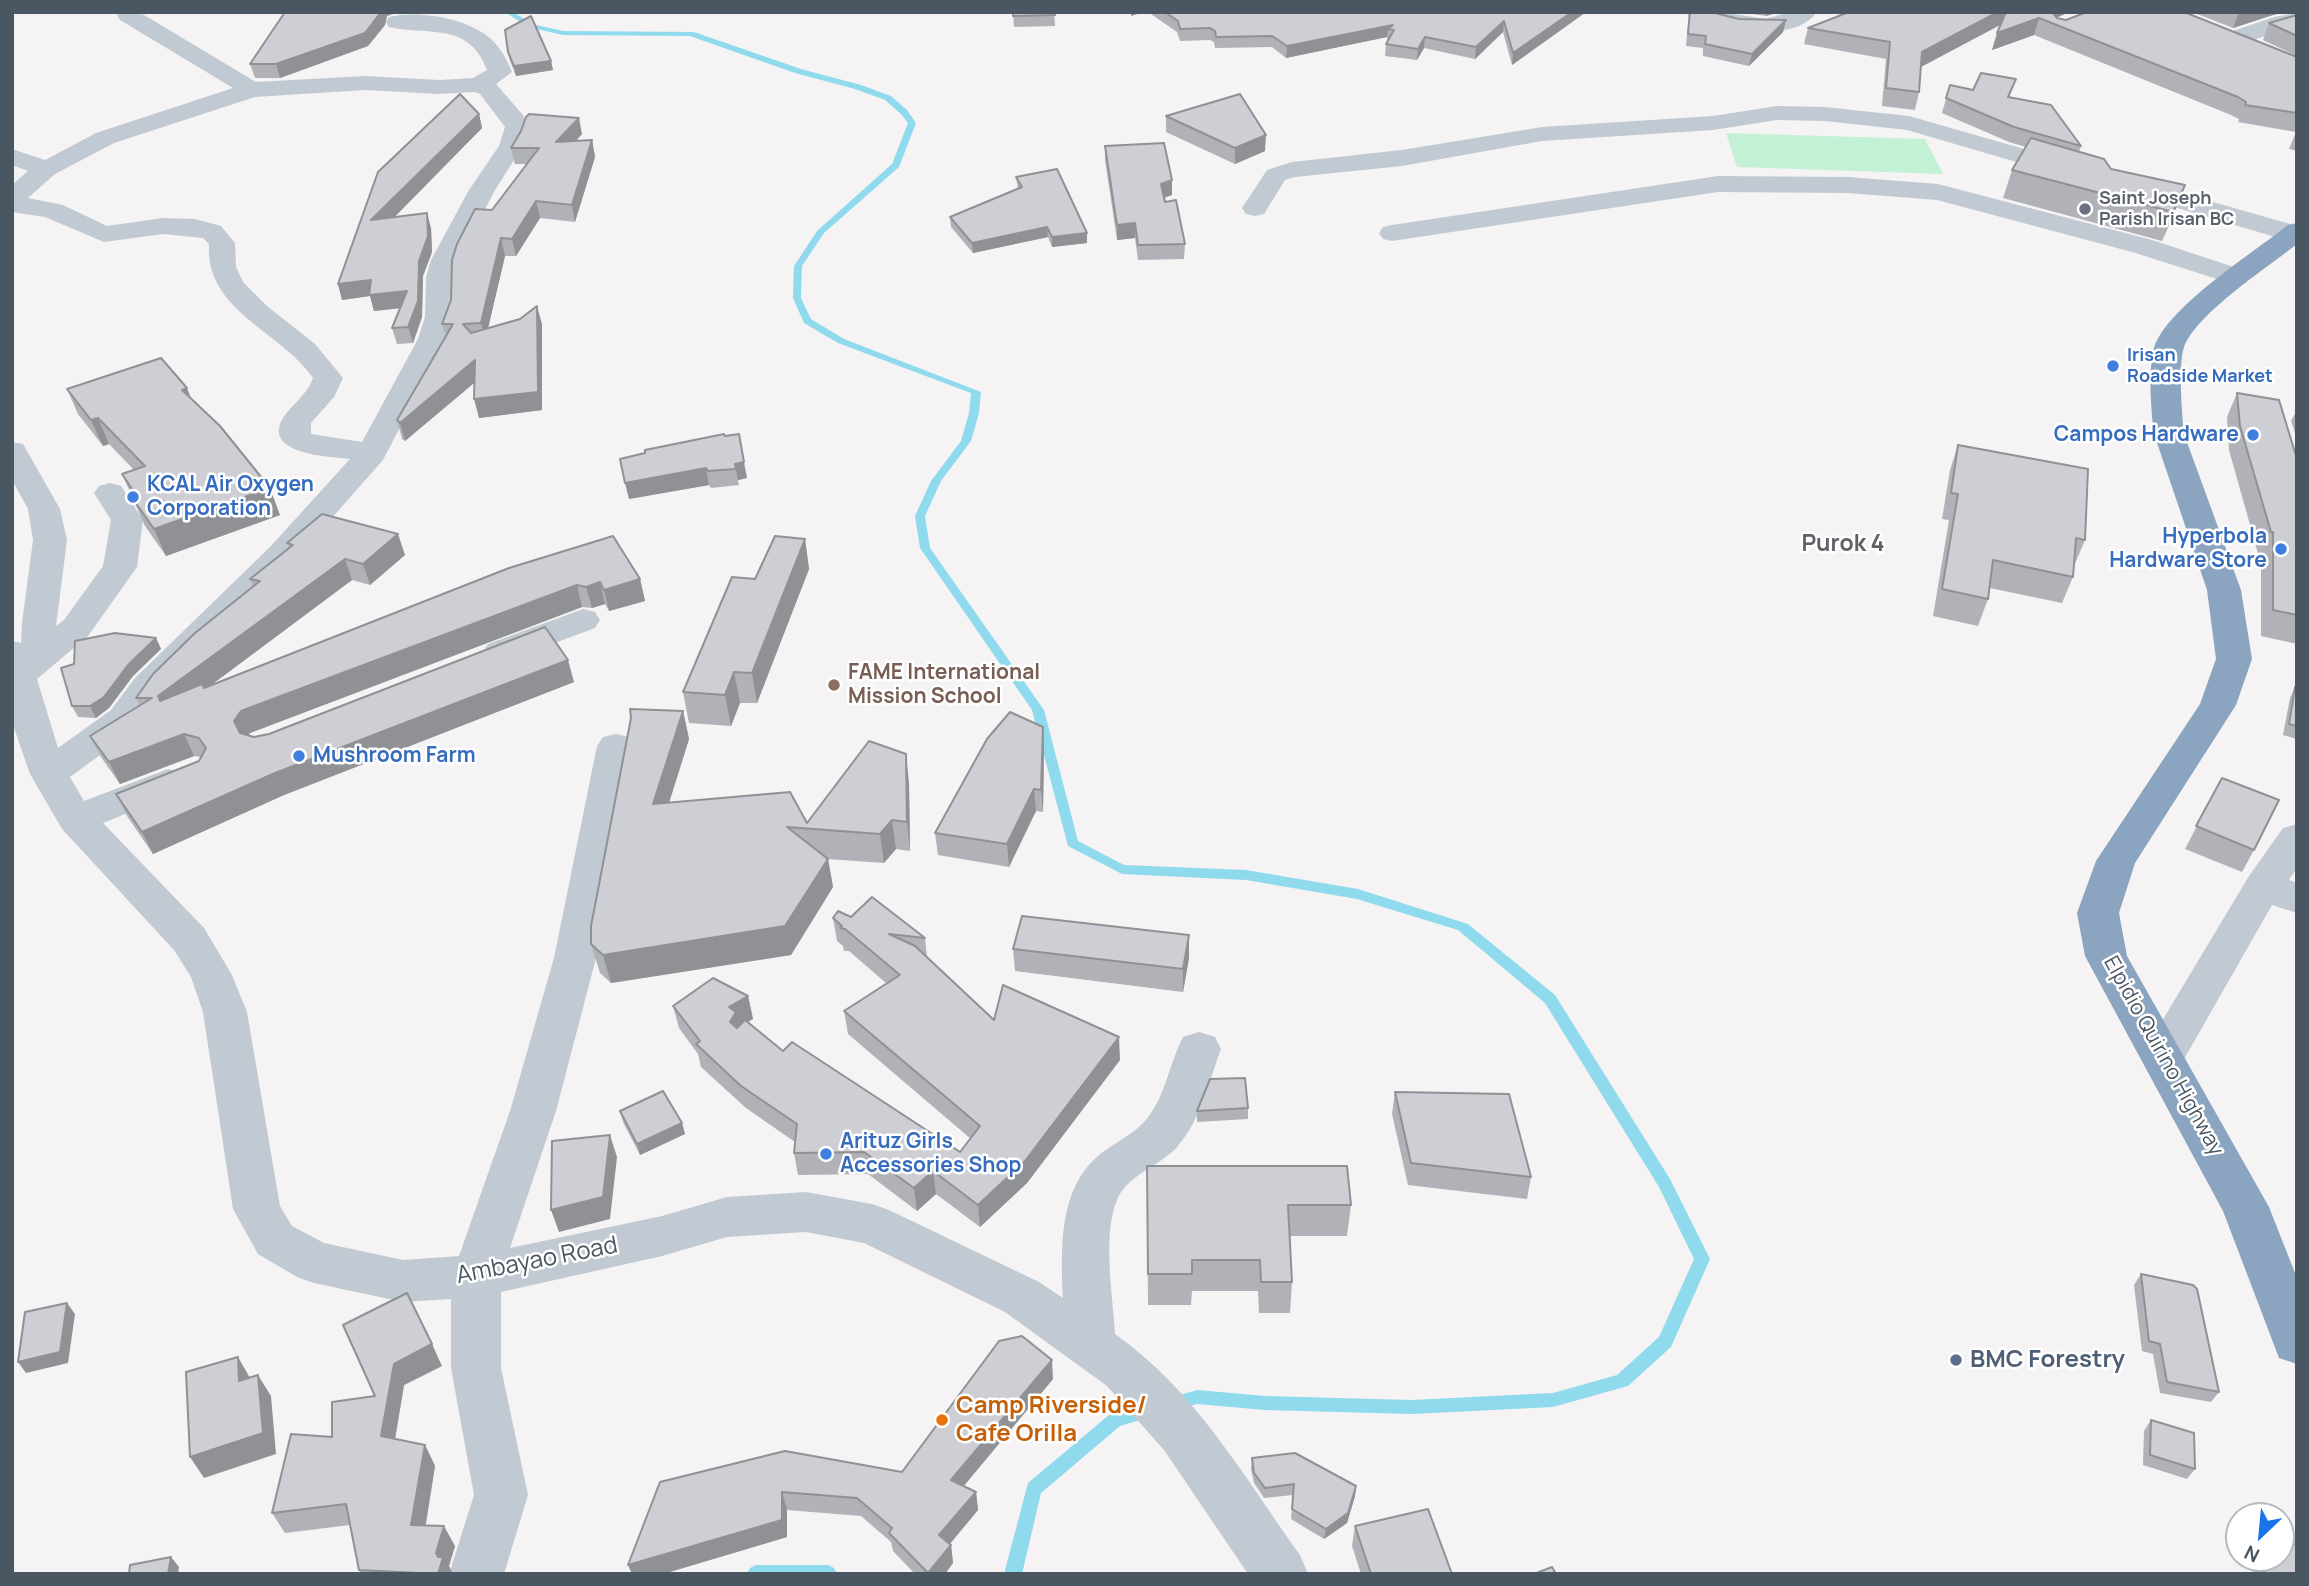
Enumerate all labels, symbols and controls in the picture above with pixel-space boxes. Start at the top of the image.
place label: Saint Joseph Parish Irisan BC [2099,188,2234,230]
marker: Saint Joseph Parish Irisan BC [2077,201,2093,217]
place label: Irisan Roadside Market [2127,345,2273,388]
marker: Irisan Roadside Market [2105,358,2121,374]
place label: Campos Hardware [2054,422,2239,448]
marker: Campos Hardware [2245,427,2261,443]
place label: KCAL Air Oxygen Corporation [147,472,314,522]
marker: KCAL Air Oxygen Corporation [125,489,141,505]
place label: Hyperbola Hardware Store [2109,524,2267,574]
district label: Purok 4 [1801,531,1885,559]
marker: Hyperbola Hardware Store [2273,541,2289,557]
place label: FAME International Mission School [848,660,1040,710]
marker: FAME International Mission School [826,677,842,693]
place label: Mushroom Farm [313,743,476,769]
marker: Mushroom Farm [291,748,307,764]
street label: Elpidio Quirino Highway [2098,952,2228,1160]
place label: Arituz Girls Accessories Shop [840,1129,1021,1179]
marker: Arituz Girls Accessories Shop [818,1146,834,1162]
street label: Ambayao Road [454,1231,620,1291]
place label: BMC Forestry [1970,1346,2125,1374]
marker: BMC Forestry [1948,1352,1964,1368]
place label: Camp Riverside/ Cafe Orilla [956,1392,1147,1448]
marker: Camp Riverside/ Cafe Orilla [934,1412,950,1428]
north arrow [2225,1502,2295,1572]
text: N [2240,1539,2264,1569]

